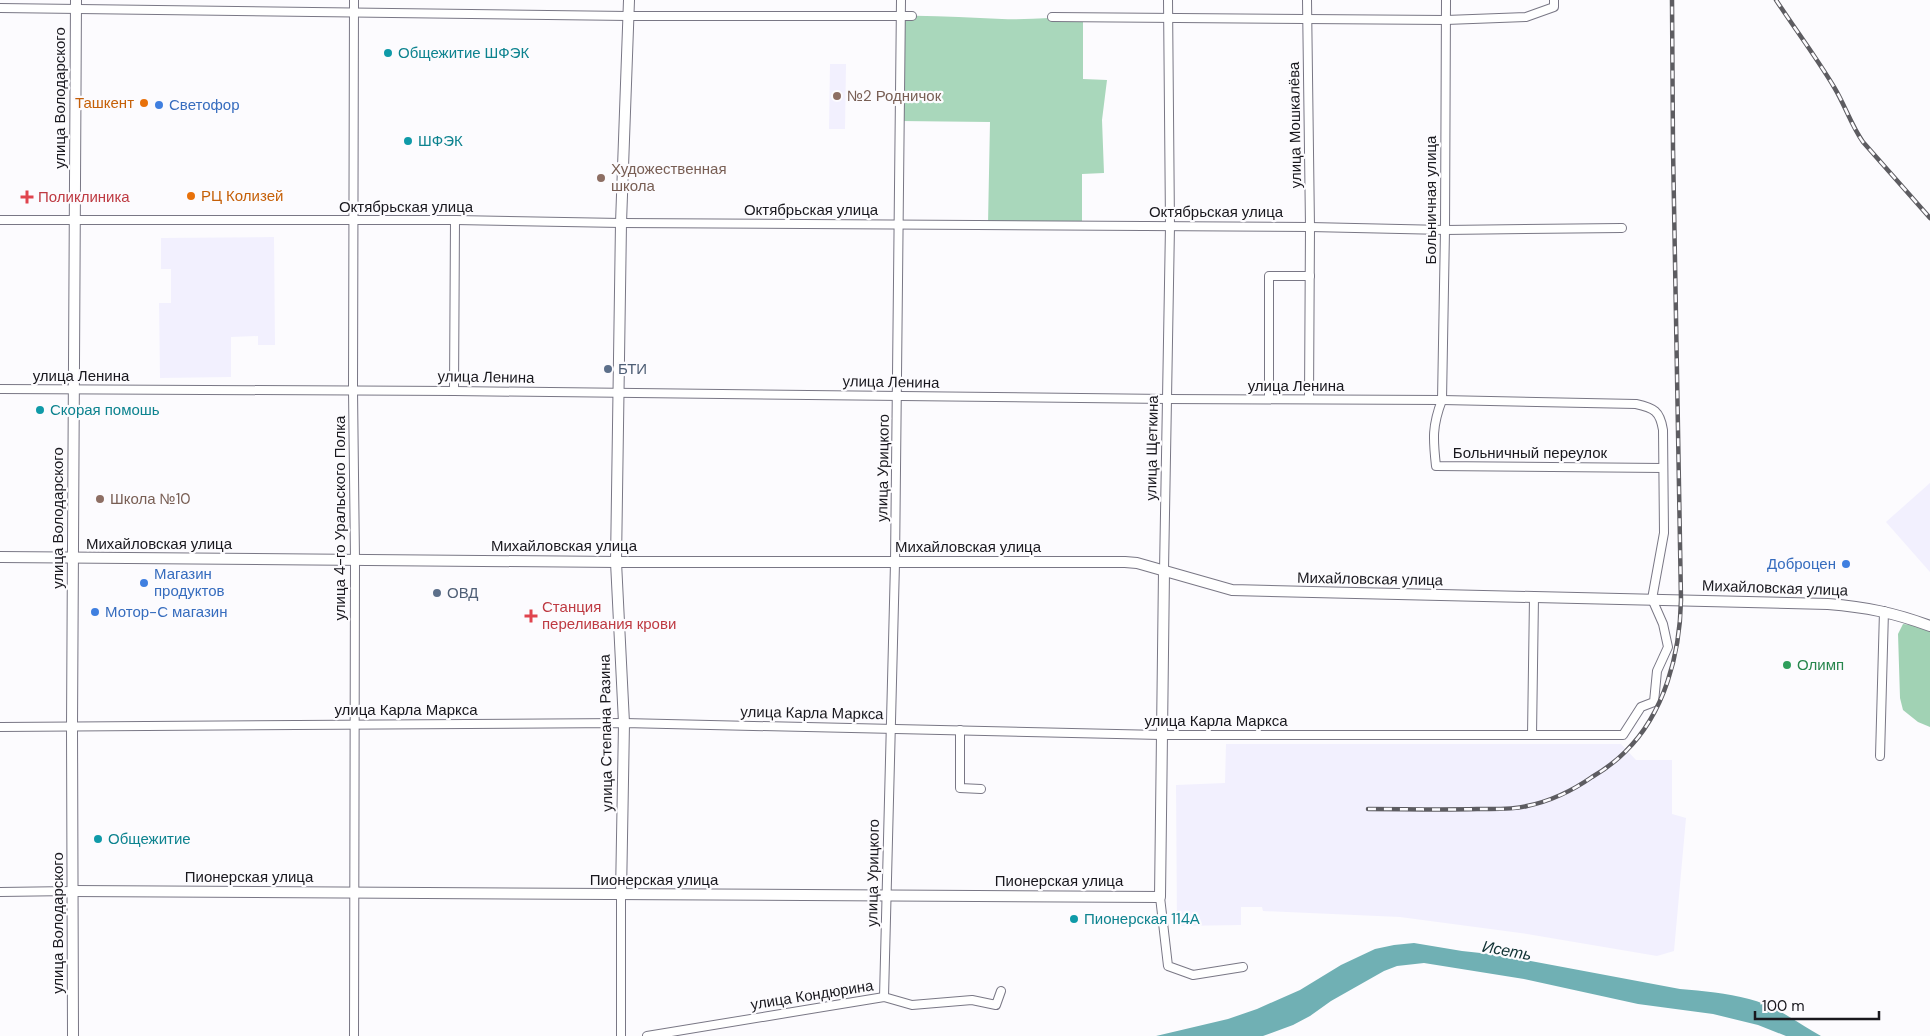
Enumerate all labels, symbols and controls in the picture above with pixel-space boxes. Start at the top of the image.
street label: улица Володарского [50,27,70,169]
place label: Общежитие ШФЭК [398,43,530,63]
marker: Общежитие ШФЭК [382,47,394,59]
street label: улица Мошкалёва [1284,61,1306,189]
place label: №2 Родничок [847,86,942,106]
marker: №2 Родничок [831,90,843,102]
place label: Ташкент [75,93,134,113]
place label: Светофор [169,95,240,115]
marker: Ташкент [138,97,150,109]
marker: Светофор [153,99,165,111]
place label: ШФЭК [418,131,463,151]
marker: ШФЭК [402,135,414,147]
street label: Больничная улица [1421,135,1441,264]
place label: Художественная школа [611,159,727,196]
marker: Художественная школа [595,172,607,184]
place label: РЦ Колизей [201,186,283,206]
place label: Поликлиника [38,187,130,207]
marker: Поликлиника [20,190,34,204]
marker: РЦ Колизей [185,190,197,202]
street label: Октябрьская улица [339,197,474,217]
street label: Октябрьская улица [744,200,879,220]
street label: Октябрьская улица [1149,202,1284,222]
place label: БТИ [618,359,647,379]
marker: БТИ [602,363,614,375]
street label: улица Ленина [33,366,130,386]
street label: улица Ленина [437,366,535,388]
street label: улица Ленина [842,371,940,393]
street label: улица Ленина [1248,376,1345,396]
street label: улица Щеткина [1141,394,1163,501]
place label: Скорая помошь [50,400,160,420]
marker: Скорая помошь [34,404,46,416]
street label: улица Урицкого [872,414,894,522]
street label: улица 4-го Уральского Полка [330,415,350,620]
street label: Больничный переулок [1453,443,1608,463]
street label: улица Володарского [48,447,68,589]
place label: Школа №10 [110,489,191,509]
marker: Школа №10 [94,493,106,505]
street label: Михайловская улица [86,534,233,554]
street label: Михайловская улица [491,536,638,556]
street label: Михайловская улица [895,537,1042,557]
place label: Доброцен [1767,554,1836,574]
marker: Доброцен [1840,558,1852,570]
place label: Магазин продуктов [154,564,225,601]
street label: Михайловская улица [1297,568,1444,590]
street label: Михайловская улица [1702,575,1849,601]
marker: Магазин продуктов [138,577,150,589]
place label: ОВД [447,583,479,603]
marker: ОВД [431,587,443,599]
place label: Станция переливания крови [542,597,676,634]
place label: Мотор-С магазин [105,602,228,622]
marker: Мотор-С магазин [89,606,101,618]
marker: Станция переливания крови [524,609,538,623]
street label: улица Степана Разина [595,653,617,812]
place label: Олимп [1797,655,1844,675]
marker: Олимп [1781,659,1793,671]
street label: улица Карла Маркса [334,700,478,720]
street label: улица Карла Маркса [740,702,884,724]
street label: улица Карла Маркса [1144,711,1288,731]
street label: улица Урицкого [862,819,884,927]
place label: Общежитие [108,829,191,849]
marker: Общежитие [92,833,104,845]
street label: улица Володарского [48,852,68,994]
street label: Пионерская улица [185,867,314,887]
street label: Пионерская улица [590,870,719,890]
street label: Пионерская улица [995,871,1124,891]
place label: Пионерская 114А [1084,909,1200,929]
marker: Пионерская 114А [1068,913,1080,925]
water label: Исеть [1481,936,1533,965]
street label: улица Кондюрина [749,975,875,1015]
scale bar [1755,988,1879,1020]
text: 100 m [1762,996,1805,1016]

